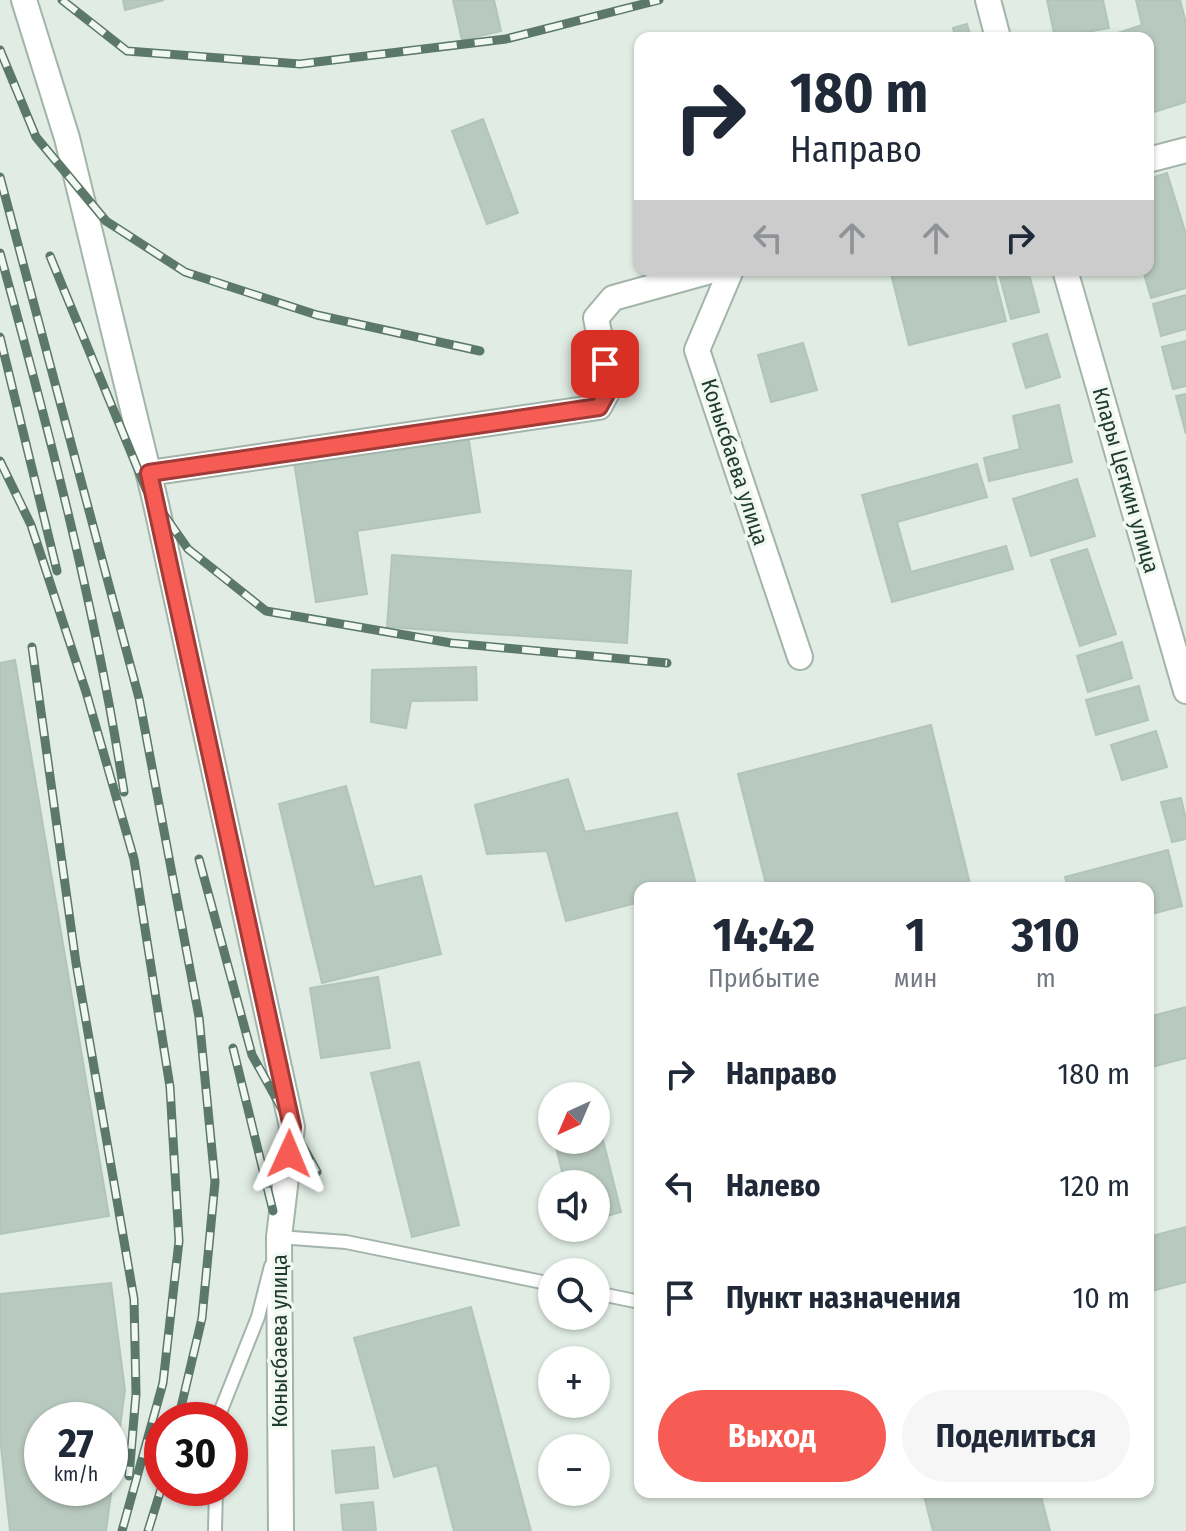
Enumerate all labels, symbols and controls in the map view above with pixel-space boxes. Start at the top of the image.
text: 180 m [790,60,928,127]
icon: right [658,64,762,168]
text: Направо [790,128,922,172]
icon: left [746,216,790,260]
icon: ahead [830,216,874,260]
icon: ahead [914,216,958,260]
icon: right [998,216,1042,260]
pin [571,330,639,398]
icon: arrive [583,342,627,386]
street label: Конысбаева улица [695,375,775,549]
street label: Клары Цеткин улица [1087,384,1165,576]
text: 14:42 [713,906,815,964]
text: 1 [906,906,926,964]
text: 310 [1012,906,1080,964]
text: Прибытие [708,963,820,994]
text: мин [894,963,937,994]
text: m [1036,963,1056,994]
icon: right [658,1052,702,1096]
text: Направо [726,1056,837,1092]
text: 180 m [1058,1056,1130,1092]
north arrow [538,1082,610,1154]
map controls [538,1082,610,1506]
position arrow [247,1112,331,1196]
icon: left [658,1164,702,1208]
text: Налево [726,1168,821,1204]
text: 120 m [1059,1168,1130,1204]
button: sound [538,1170,610,1242]
street label: Конысбаева улица [266,1254,293,1428]
button: search [538,1258,610,1330]
icon: arrive [658,1276,702,1320]
text: Пункт назначения [726,1280,961,1316]
text: 10 m [1073,1280,1130,1316]
button: + [538,1346,610,1418]
button: Выход [658,1390,886,1482]
button: Поделиться [902,1390,1130,1482]
speed limit sign: 30 [144,1402,248,1506]
text: 27 [58,1420,94,1468]
button: − [538,1434,610,1506]
text: km/h [54,1462,98,1486]

